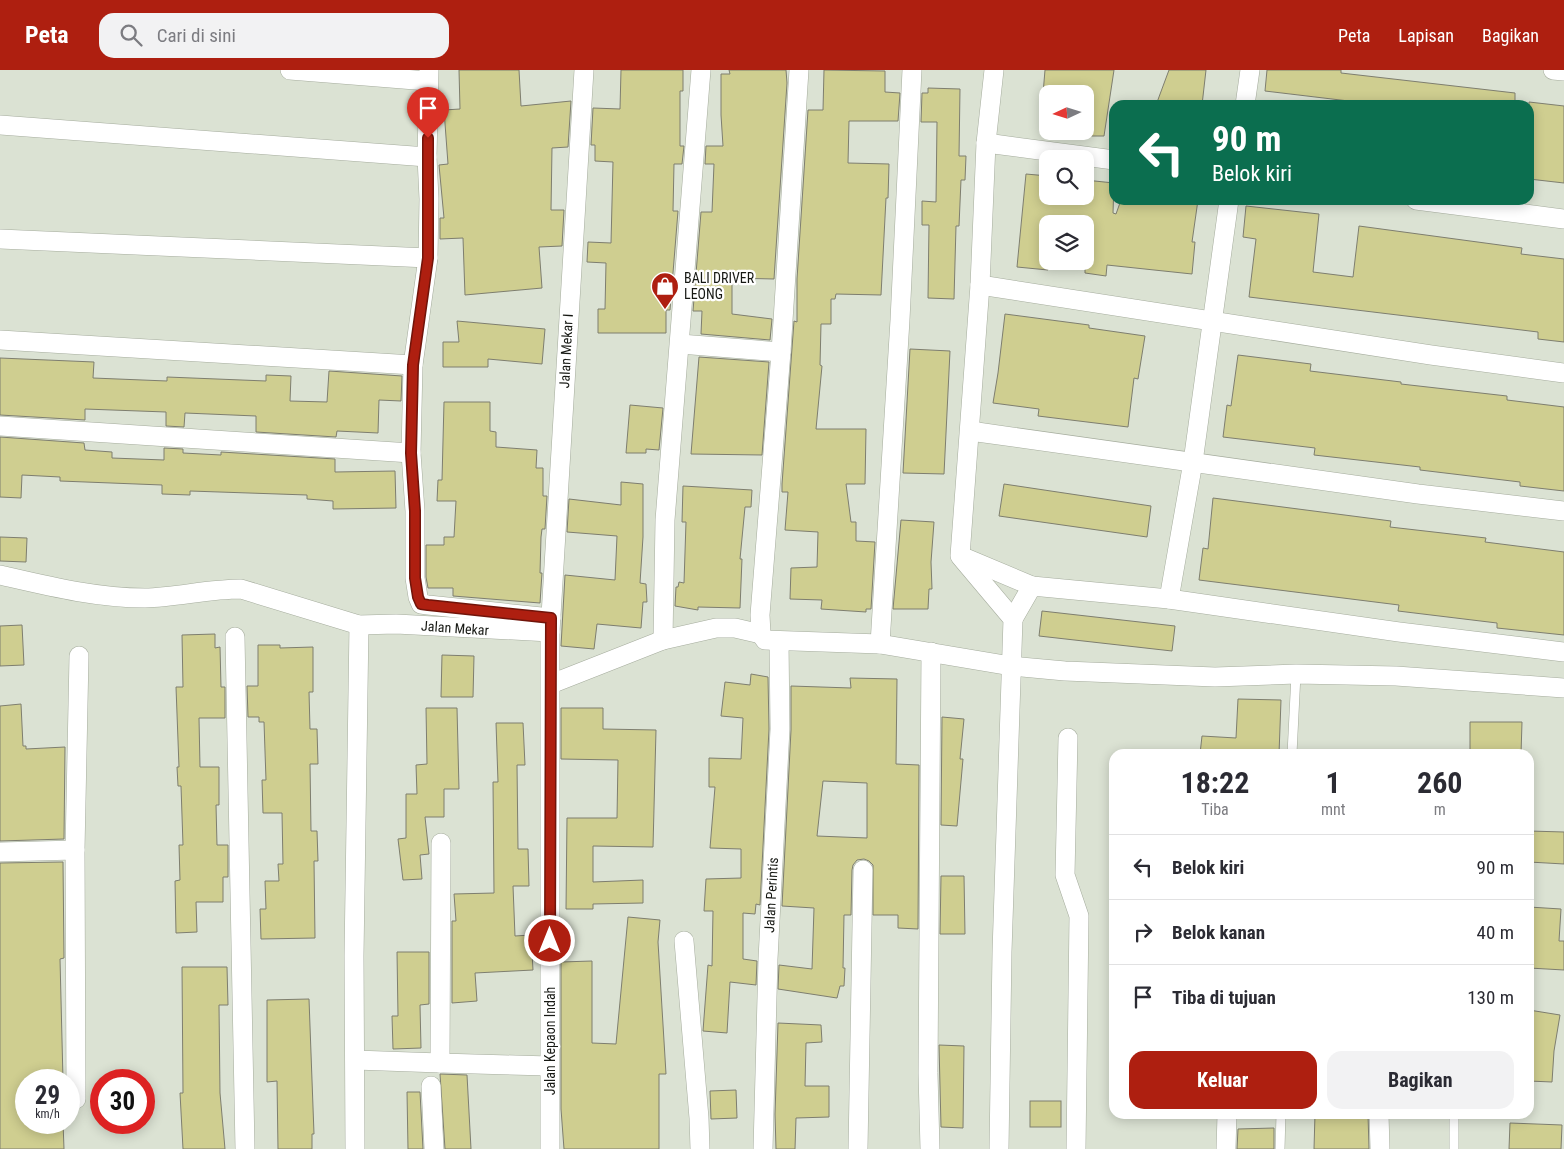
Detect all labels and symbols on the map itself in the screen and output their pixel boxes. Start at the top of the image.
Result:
north arrow [1039,85,1094,140]
pin [407,87,449,138]
place label: BALI DRIVER LEONG [684,270,755,302]
shop icon: BALI DRIVER LEONG [650,271,680,310]
street label: Jalan Mekar I [556,313,576,389]
street label: Jalan Mekar [421,618,489,638]
street label: Jalan Perintis [761,857,781,933]
position arrow [523,914,575,966]
street label: Jalan Kepaon Indah [542,987,558,1095]
speed limit sign: 30 [90,1069,155,1134]

